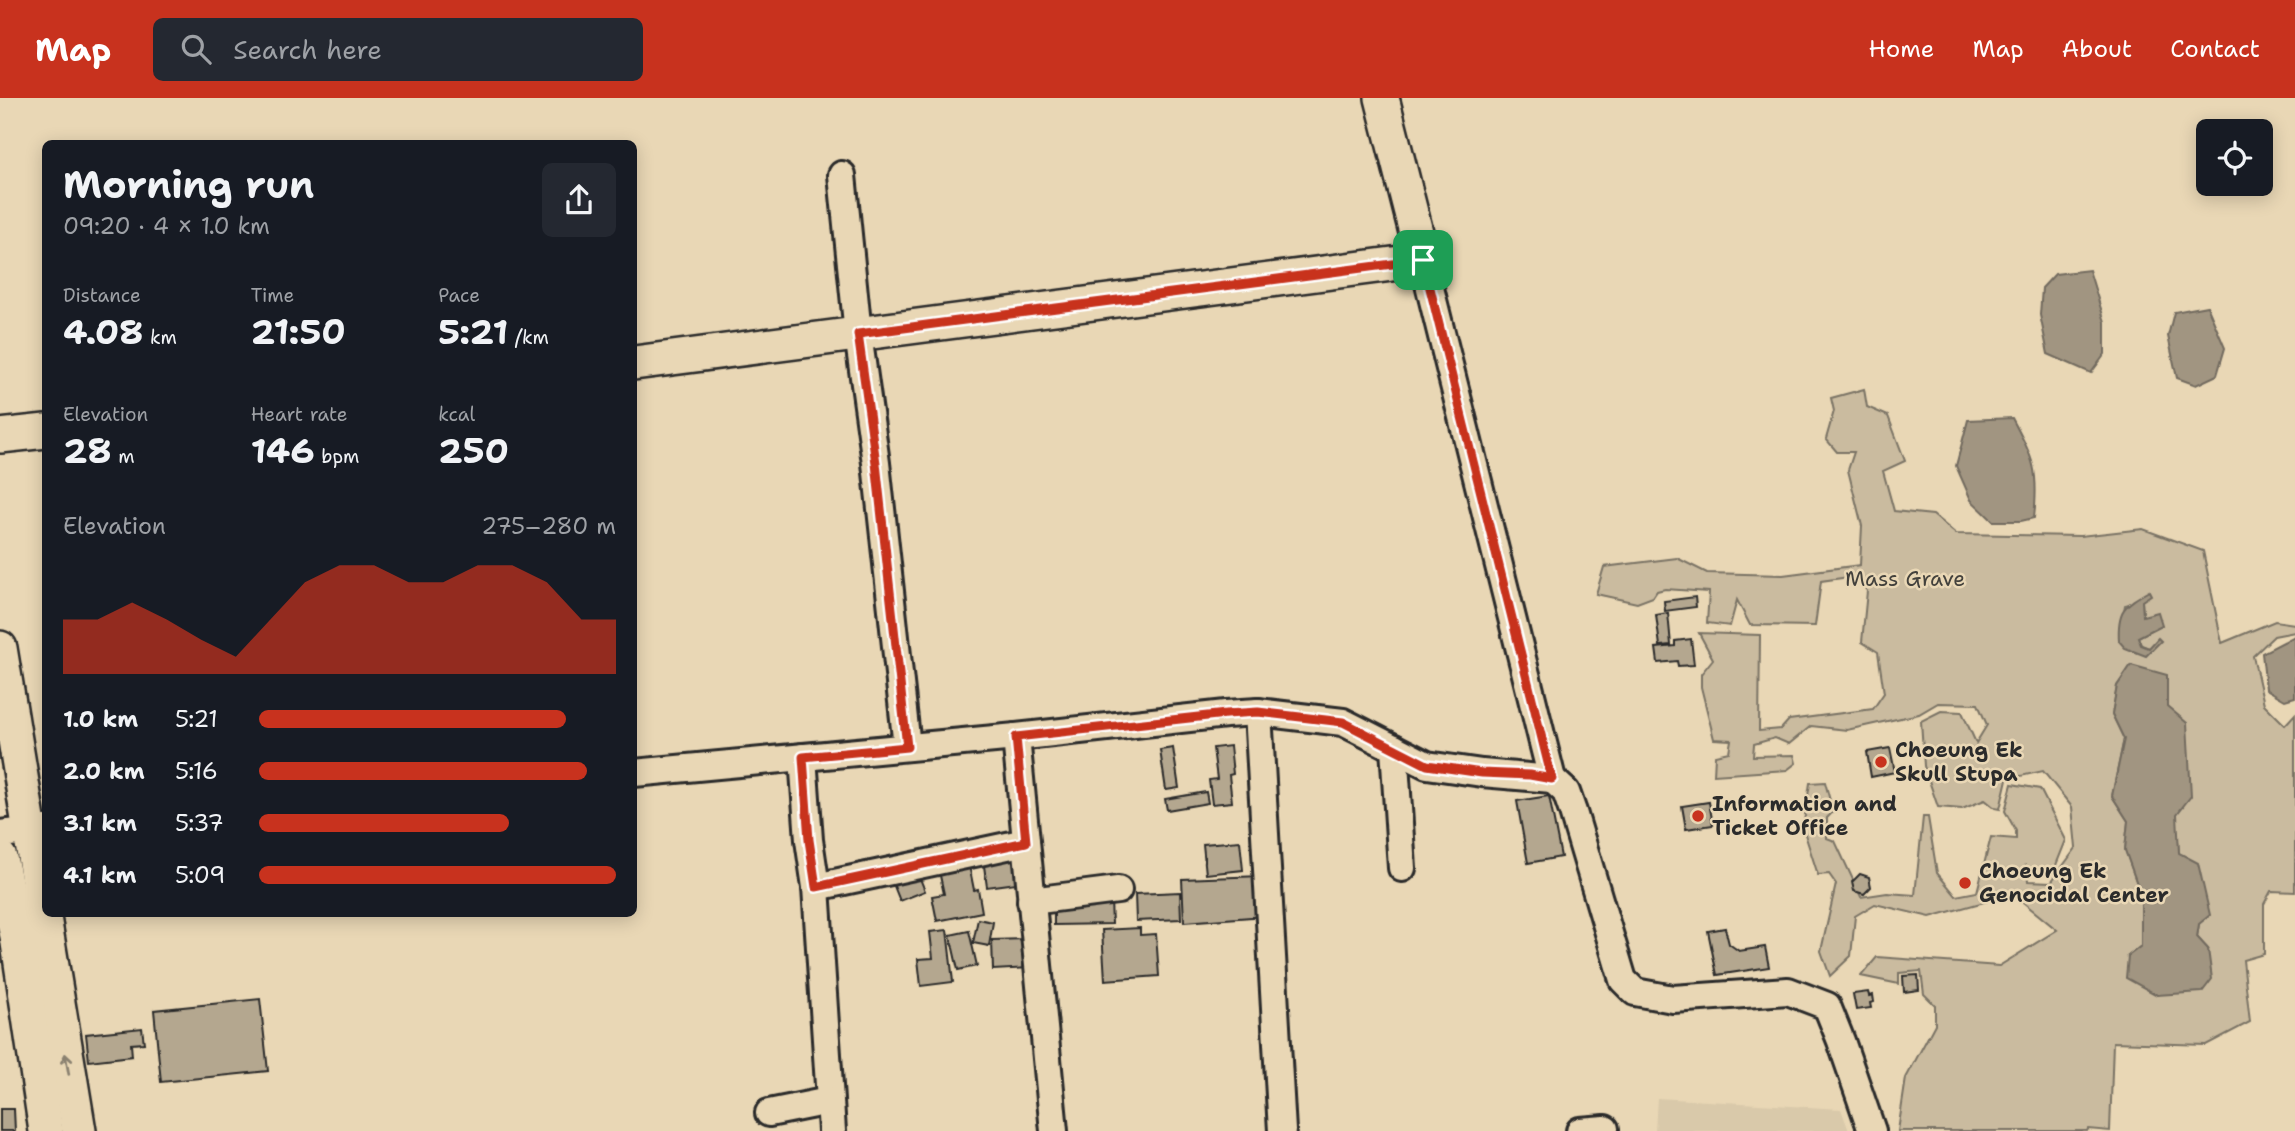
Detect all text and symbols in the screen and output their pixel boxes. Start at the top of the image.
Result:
search box [153,18,643,81]
text: Map [35,27,111,72]
icon: search [177,30,215,68]
text: Search here [233,32,382,67]
text: Home [1868,33,1934,65]
text: Map [1972,33,2024,65]
text: About [2062,33,2132,65]
text: Contact [2170,33,2260,65]
map controls [2196,119,2273,196]
button: locate [2196,119,2273,196]
text: Morning run [63,159,314,210]
button: share [542,163,616,237]
text: 09:20 · 4 × 1.0 km [63,211,270,241]
pin [1393,230,1453,290]
icon: arrive [1404,241,1442,279]
text: Distance [63,283,141,308]
text: Time [251,283,294,308]
text: Pace [438,283,480,308]
text: 4.08 [63,308,144,355]
text: 21:50 [251,308,346,355]
text: 5:21 [438,308,508,355]
text: km [144,325,177,350]
text: /km [508,325,549,350]
text: Elevation [63,402,148,427]
text: Heart rate [251,402,347,427]
text: kcal [438,402,475,427]
text: 28 [63,427,112,474]
text: 146 [251,427,315,474]
text: 250 [438,427,509,474]
text: m [112,444,135,469]
text: bpm [315,444,359,469]
text: Elevation [63,511,166,541]
text: 275–280 m [481,511,616,541]
park label: Mass Grave [1845,565,1965,593]
text: 1.0 km [63,704,138,734]
text: 5:21 [175,704,218,734]
place label: Choeung Ek Skull Stupa [1895,736,2023,788]
marker: Choeung Ek Skull Stupa [1873,754,1889,770]
text: 2.0 km [63,756,145,786]
text: 5:16 [175,756,218,786]
place label: Information and Ticket Office [1712,790,1897,842]
text: 3.1 km [63,808,137,838]
text: 5:37 [175,808,224,838]
marker: Information and Ticket Office [1690,808,1706,824]
place label: Choeung Ek Genocidal Center [1979,857,2169,909]
text: 4.1 km [63,860,136,890]
text: 5:09 [175,860,225,890]
marker: Choeung Ek Genocidal Center [1957,875,1973,891]
one-way arrow [60,1053,73,1076]

